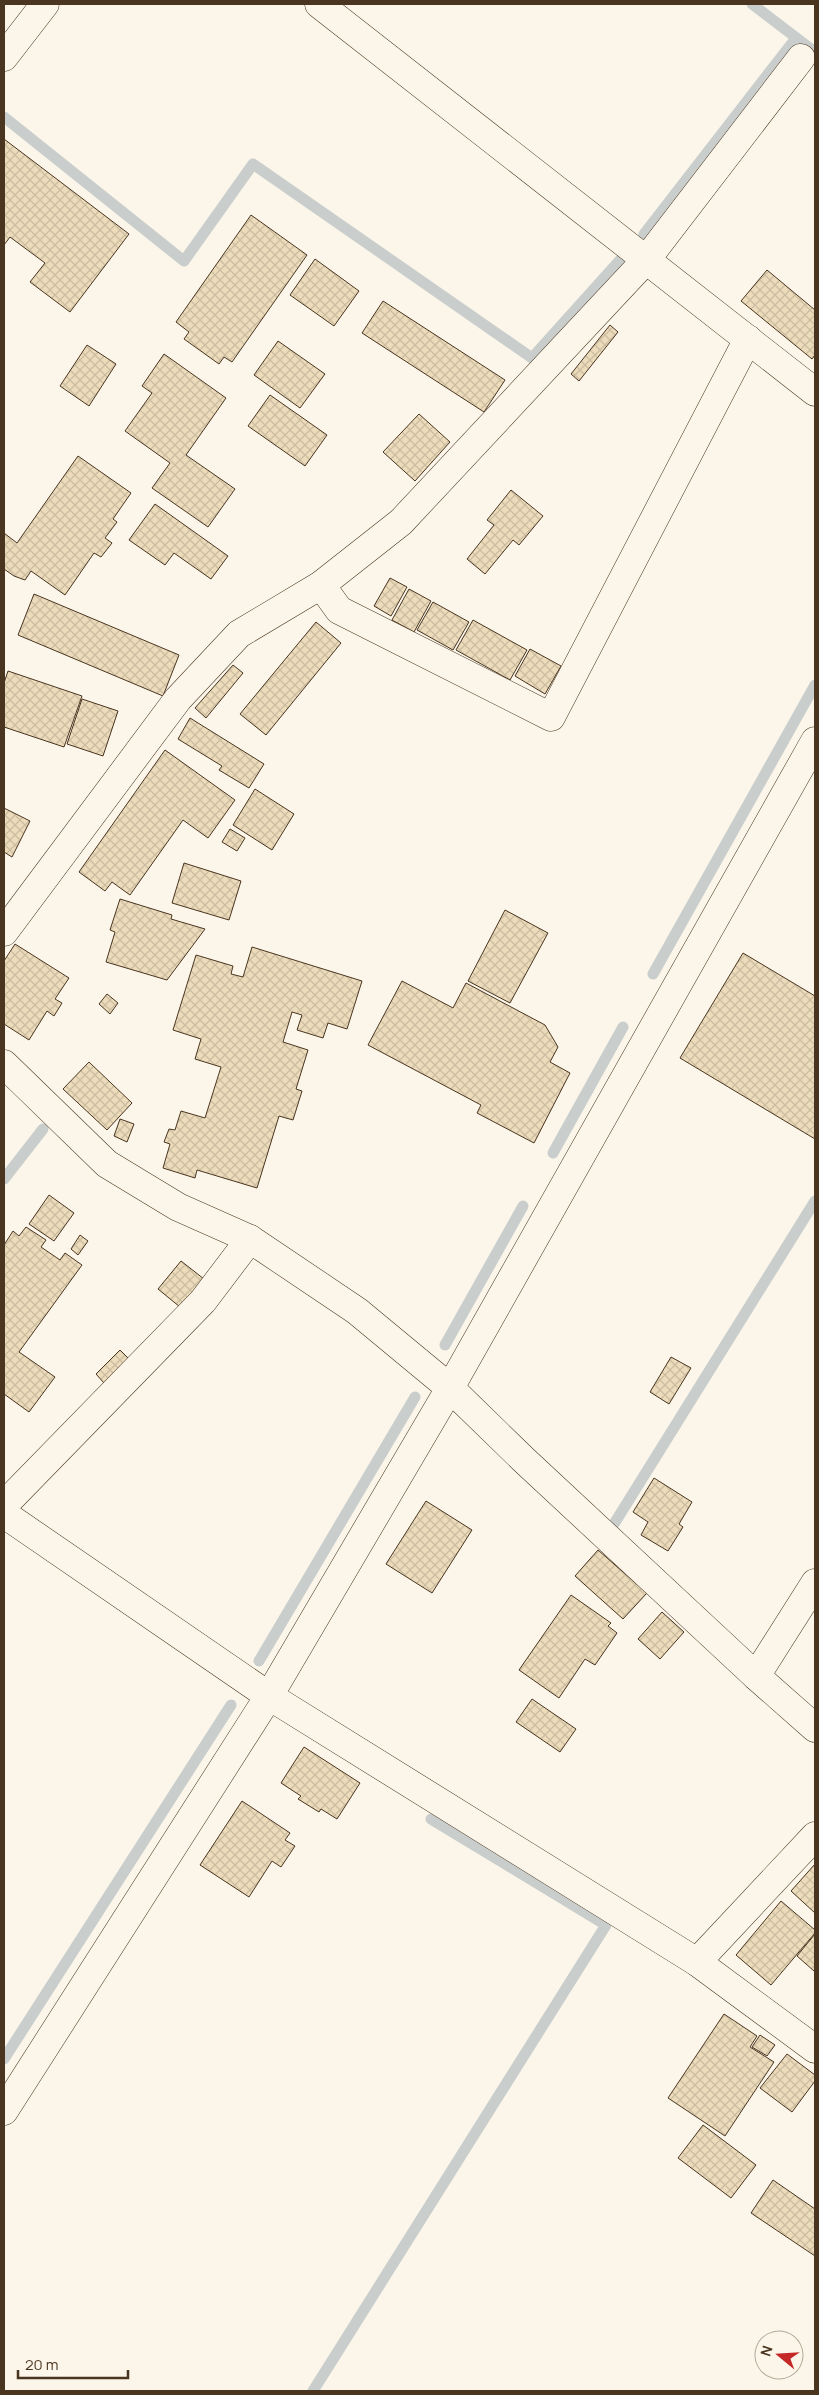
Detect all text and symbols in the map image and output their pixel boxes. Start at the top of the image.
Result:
north arrow [754,2330,804,2380]
text: N [756,2343,777,2359]
scale bar [18,2348,128,2380]
text: 20 m [25,2354,58,2375]

